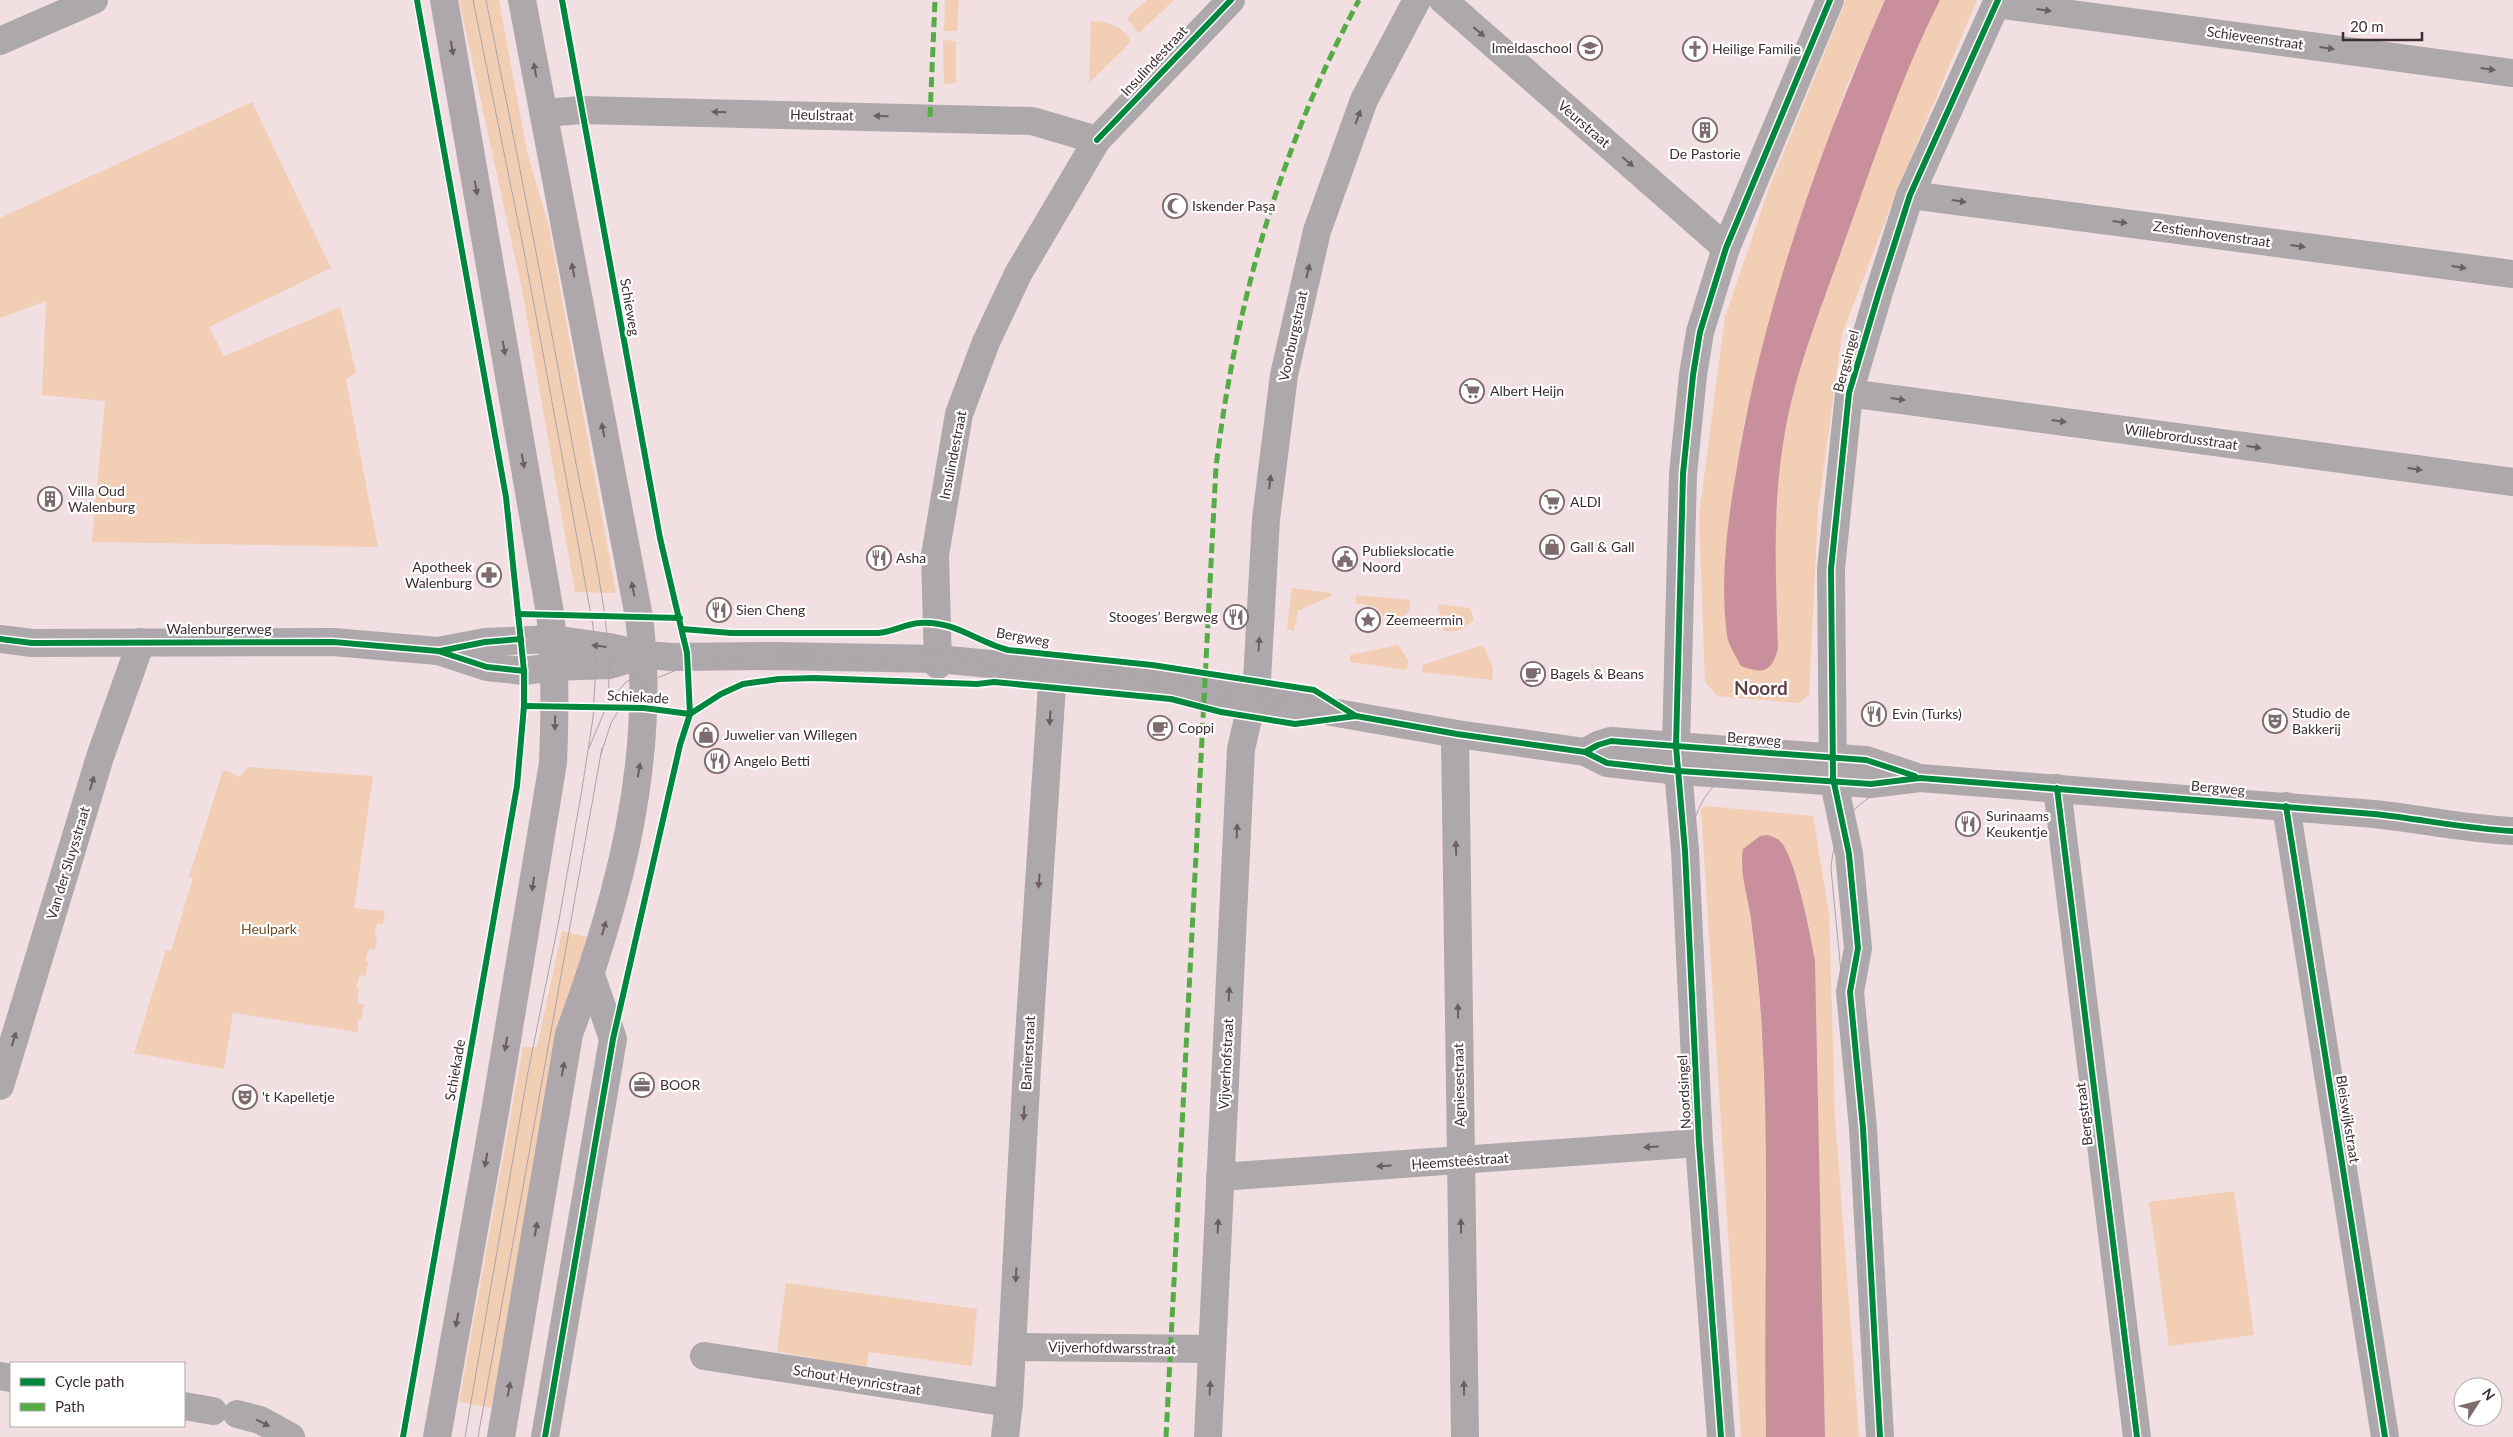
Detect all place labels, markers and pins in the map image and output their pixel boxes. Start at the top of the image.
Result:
school or university icon: Imeldaschool [1577,35,1603,61]
church icon: Heilige Familie [1682,36,1708,62]
place label: Imeldaschool [1491,39,1572,56]
place label: Heilige Familie [1712,40,1801,57]
building icon: De Pastorie [1692,117,1718,143]
place label: De Pastorie [1669,145,1741,162]
mosque icon: Iskender Paşa [1162,193,1188,219]
place label: Iskender Paşa [1192,197,1276,214]
supermarket icon: Albert Heijn [1459,378,1485,404]
place label: Albert Heijn [1490,382,1564,399]
place label: Villa Oud Walenburg [68,482,135,515]
building icon: Villa Oud Walenburg [37,486,63,512]
supermarket icon: ALDI [1539,489,1565,515]
place label: ALDI [1570,493,1601,510]
shop icon: Gall & Gall [1539,534,1565,560]
place label: Gall & Gall [1570,538,1635,555]
place label: Publiekslocatie Noord [1362,542,1454,575]
restaurant icon: Asha [866,545,892,571]
public building icon: Publiekslocatie Noord [1332,546,1358,572]
place label: Asha [896,549,926,566]
place label: Apotheek Walenburg [405,558,473,591]
pharmacy icon: Apotheek Walenburg [476,562,502,588]
restaurant icon: Sien Cheng [706,597,732,623]
place label: Sien Cheng [736,601,805,618]
restaurant icon: Stooges’ Bergweg [1223,604,1249,630]
place icon: Zeemeermin [1355,607,1381,633]
place label: Stooges’ Bergweg [1109,608,1218,625]
place label: Zeemeermin [1386,611,1463,628]
cafe icon: Bagels & Beans [1520,661,1546,687]
place label: Bagels & Beans [1550,665,1644,682]
restaurant icon: Evin (Turks) [1861,701,1887,727]
place label: Studio de Bakkerij [2292,704,2350,737]
place label: Evin (Turks) [1892,705,1962,722]
theatre icon: Studio de Bakkerij [2262,708,2288,734]
cafe icon: Coppi [1147,715,1173,741]
place label: Coppi [1178,719,1214,736]
shop icon: Juwelier van Willegen [693,722,719,748]
place label: Juwelier van Willegen [724,726,857,743]
restaurant icon: Angelo Betti [704,748,730,774]
place label: Angelo Betti [734,752,810,769]
place label: Surinaams Keukentje [1986,807,2049,840]
restaurant icon: Surinaams Keukentje [1955,811,1981,837]
office icon: BOOR [629,1072,655,1098]
place label: BOOR [660,1076,700,1093]
theatre icon: 't Kapelletje [232,1084,258,1110]
place label: 't Kapelletje [262,1088,335,1105]

